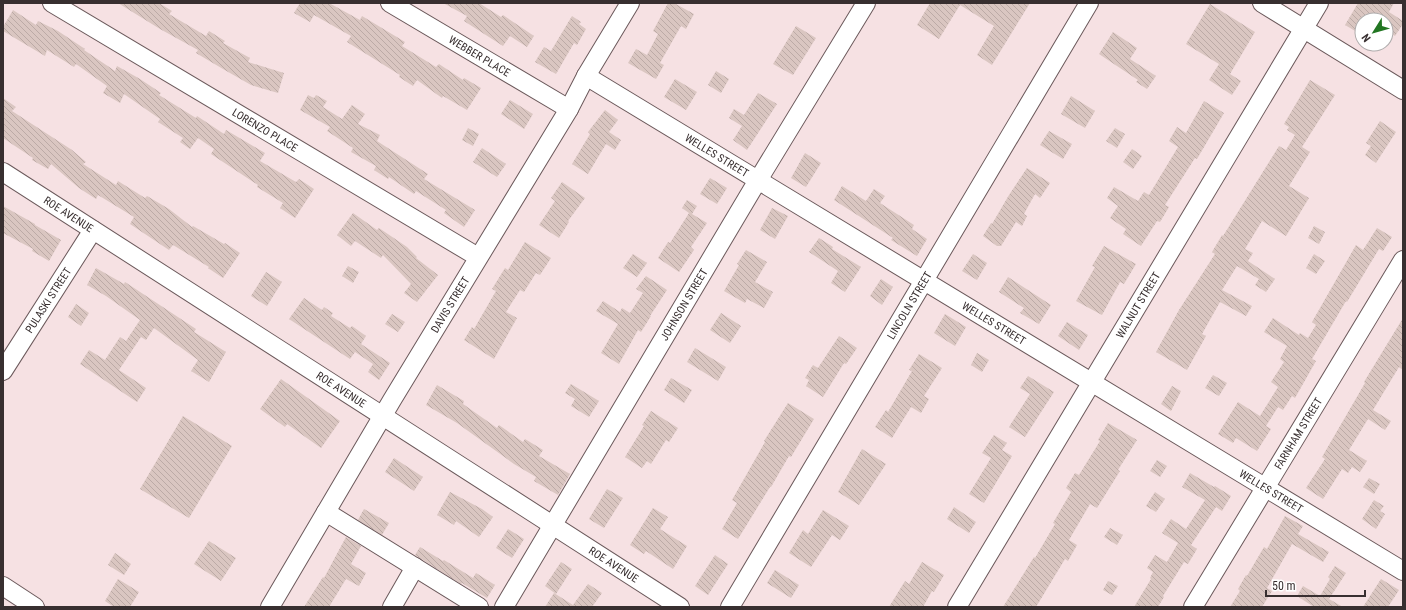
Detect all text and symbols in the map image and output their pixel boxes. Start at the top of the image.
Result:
north arrow [1354,12,1394,52]
text: N [1359,31,1374,44]
street label: WEBBER PLACE [446,33,513,80]
street label: LORENZO PLACE [230,106,300,155]
street label: WELLES STREET [682,131,751,180]
street label: ROE AVENUE [41,194,96,236]
street label: PULASKI STREET [23,265,74,336]
street label: JOHNSON STREET [658,266,711,343]
street label: LINCOLN STREET [885,269,935,342]
street label: WALNUT STREET [1114,270,1163,341]
street label: DAVIS STREET [428,274,473,335]
street label: WELLES STREET [959,299,1028,348]
street label: ROE AVENUE [314,369,369,411]
street label: FARNHAM STREET [1272,395,1325,472]
street label: WELLES STREET [1237,467,1305,516]
street label: ROE AVENUE [586,544,641,586]
scale bar [1266,572,1365,598]
text: 50 m [1272,579,1296,593]

